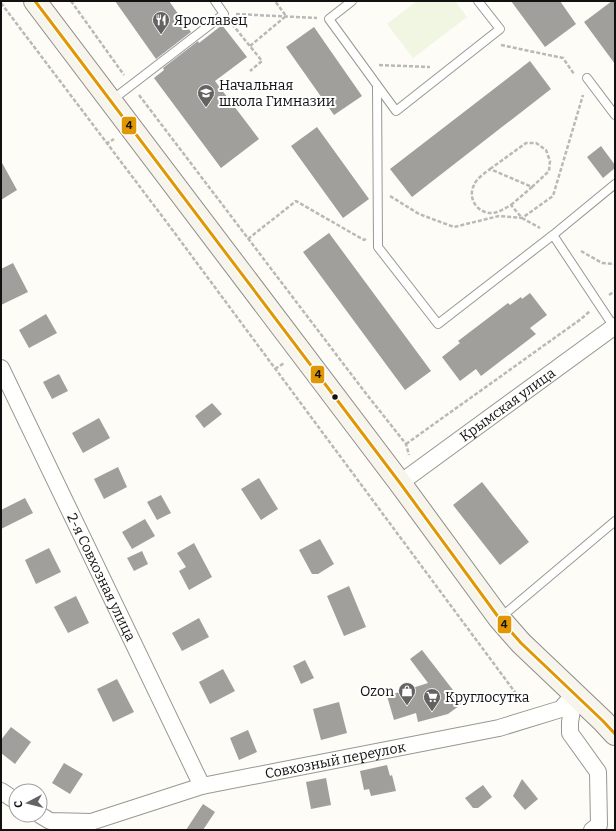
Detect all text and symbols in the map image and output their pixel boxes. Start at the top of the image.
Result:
restaurant icon: Ярославец [151,10,171,35]
place label: Ярославец [174,12,248,29]
place label: Начальная школа Гимназии [219,77,335,110]
school or university icon: Начальная школа Гимназии [196,83,216,108]
line badge: 4 [121,116,137,135]
text: 4 [126,119,133,132]
street label: Крымская улица [457,364,559,445]
line badge: 4 [310,365,325,384]
text: 4 [315,368,322,381]
unlabelled marker [330,392,340,402]
street label: 2-я Совхозная улица [63,511,139,644]
line badge: 4 [497,615,512,634]
text: 4 [501,618,508,631]
shop icon: Ozon [397,681,417,706]
place label: Ozon [360,683,394,700]
supermarket icon: Круглосутка [422,687,442,712]
place label: Круглосутка [445,689,530,706]
street label: Совхозный переулок [263,738,408,783]
north arrow [8,783,48,823]
text: С [12,800,25,808]

